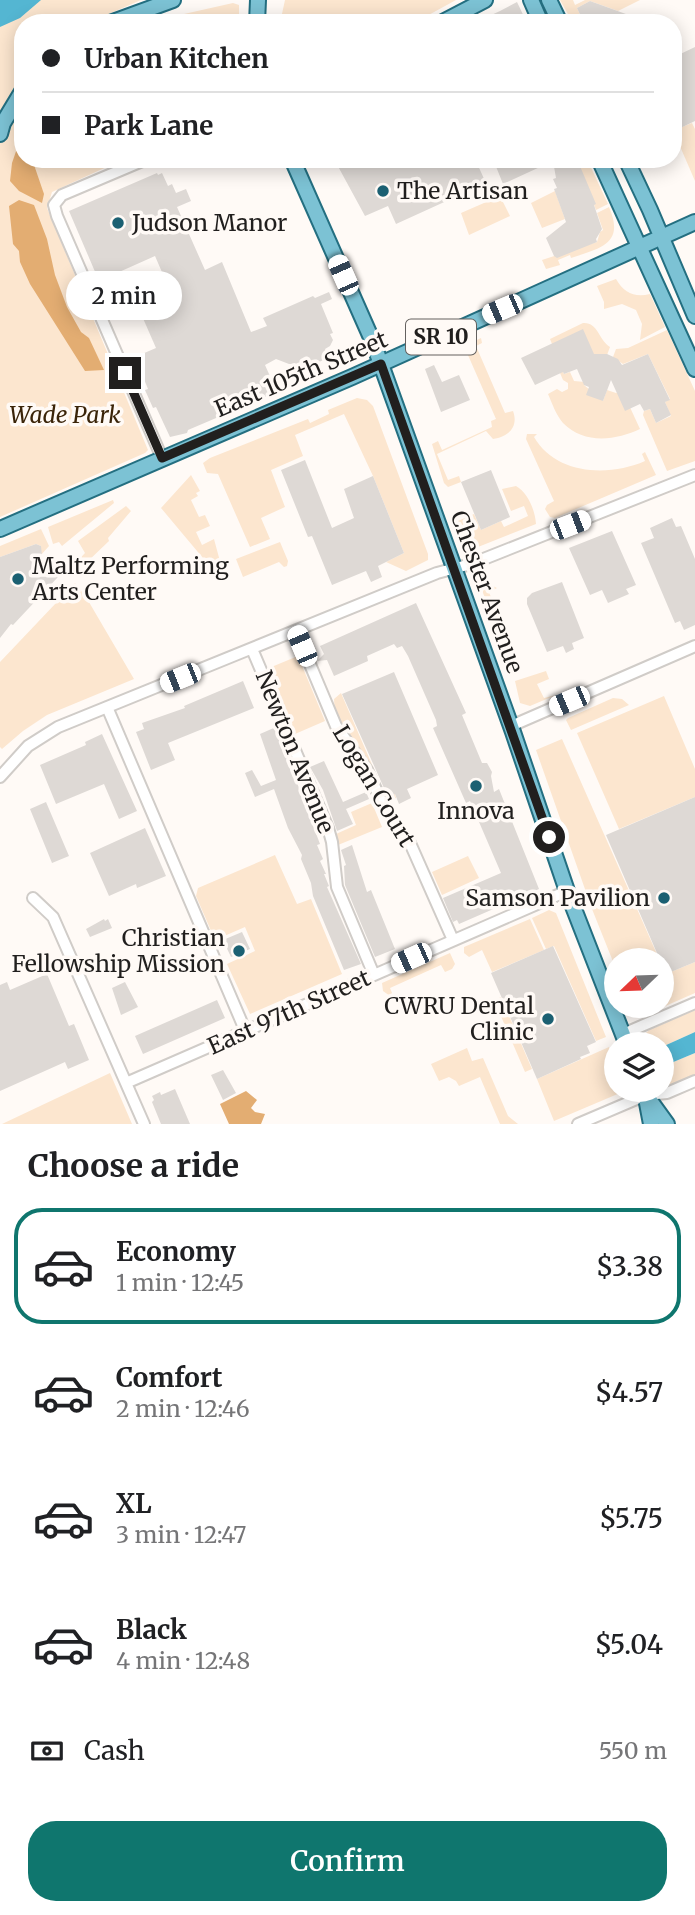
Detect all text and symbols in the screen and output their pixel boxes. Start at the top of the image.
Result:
text: Urban Kitchen [84,42,269,75]
text: Park Lane [84,109,213,142]
place label: The Artisan [397,176,528,205]
marker: The Artisan [375,183,391,199]
place label: Judson Manor [131,208,287,237]
marker: Judson Manor [110,215,126,231]
car [325,252,362,298]
callout: 2 min [67,272,183,320]
text: 2 min [92,281,156,310]
car [479,291,526,327]
road number: SR 10 [406,320,476,354]
street label: East 105th Street [210,324,392,423]
route end [109,357,141,389]
park label: Wade Park [9,400,121,429]
street label: Chester Avenue [445,507,530,677]
car [547,508,594,542]
place label: Maltz Performing Arts Center [31,551,229,606]
marker: Maltz Performing Arts Center [10,571,26,587]
car [285,623,320,669]
car [157,660,204,696]
street label: Newton Avenue [250,666,341,837]
car [546,683,593,719]
street label: Logan Court [327,720,422,852]
marker: Innova [468,778,484,794]
place label: Innova [437,796,515,825]
route start [533,821,565,853]
place label: Samson Pavilion [465,883,650,912]
marker: Samson Pavilion [656,890,672,906]
place label: Christian Fellowship Mission [12,923,225,978]
car [388,940,435,976]
marker: Christian Fellowship Mission [231,943,247,959]
north arrow [604,948,674,1018]
map controls [604,948,674,1102]
street label: East 97th Street [203,963,375,1060]
place label: CWRU Dental Clinic [384,991,534,1046]
marker: CWRU Dental Clinic [540,1011,556,1027]
button: layers [604,1032,674,1102]
text: Choose a ride [28,1146,239,1186]
icon: car [32,1235,95,1298]
text: Economy [116,1235,236,1268]
text: $3.38 [596,1250,663,1283]
text: 1 min · 12:45 [116,1268,244,1297]
icon: car [32,1361,95,1424]
text: Comfort [116,1361,222,1394]
text: $4.57 [595,1376,663,1409]
text: 2 min · 12:46 [116,1394,250,1423]
icon: car [32,1487,95,1550]
text: XL [116,1487,152,1520]
text: $5.75 [599,1502,663,1535]
text: 3 min · 12:47 [116,1520,246,1549]
icon: car [32,1613,95,1676]
text: Black [116,1613,187,1646]
text: $5.04 [595,1628,663,1661]
text: 4 min · 12:48 [116,1646,250,1675]
icon: cash [28,1732,66,1770]
text: Cash [84,1734,145,1767]
text: 550 m [599,1736,667,1765]
button: Confirm [28,1821,667,1901]

